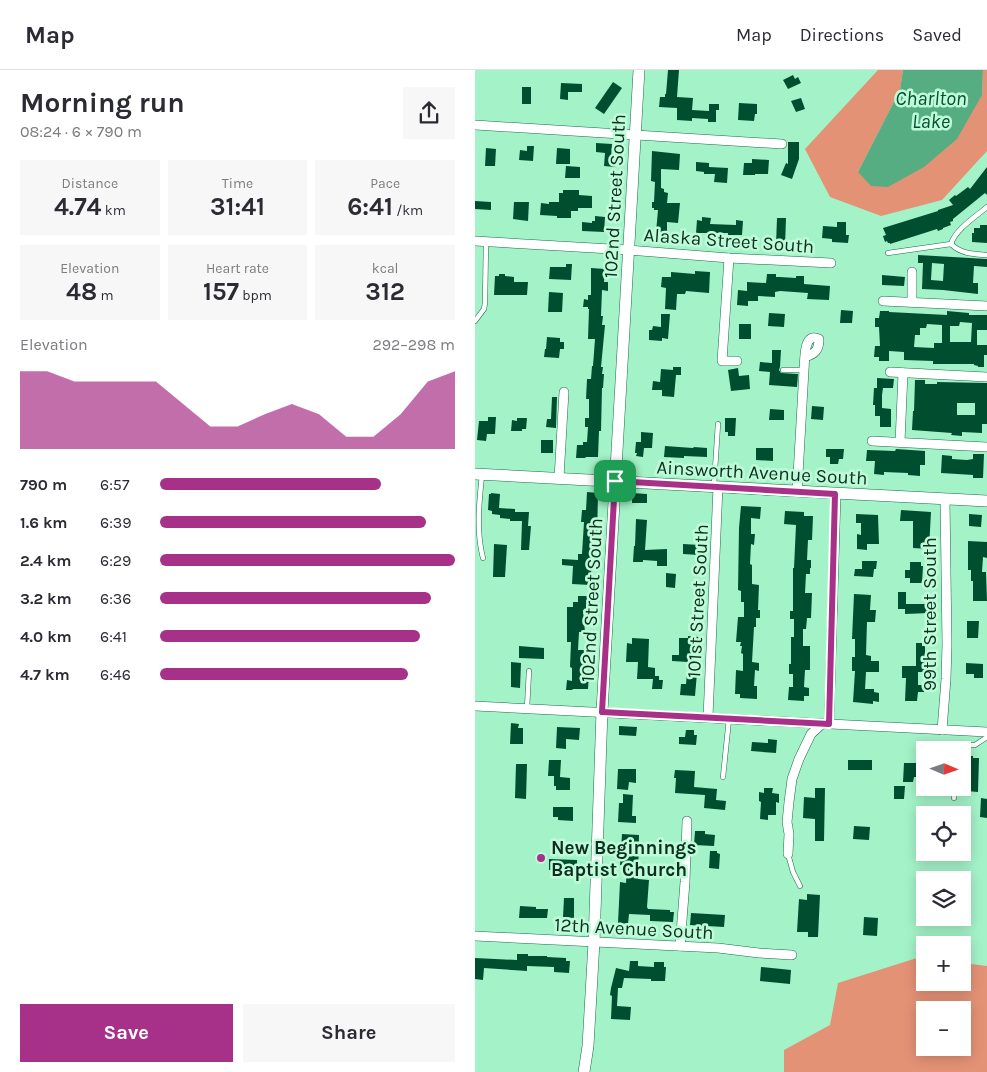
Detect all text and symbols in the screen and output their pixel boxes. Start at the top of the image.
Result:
text: Map [25,21,75,49]
text: Map [736,24,772,46]
text: Directions [800,24,884,46]
text: Saved [912,24,962,46]
text: Morning run [20,86,185,119]
button: share [403,87,455,139]
water label: Charlton Lake [895,87,967,133]
street label: 102nd Street South [600,113,630,279]
text: 08:24 · 6 × 790 m [20,122,142,141]
text: Distance [62,175,118,192]
text: Time [222,175,253,192]
text: Pace [370,175,400,192]
text: 4.74 [54,192,101,221]
text: 31:41 [210,192,265,221]
text: 6:41 [347,192,393,221]
text: km [101,202,126,219]
text: /km [393,202,423,219]
street label: Alaska Street South [643,224,815,258]
text: Elevation [60,260,119,277]
text: Heart rate [206,260,269,277]
text: kcal [372,260,399,277]
text: 48 [66,277,97,306]
text: 157 [203,277,239,306]
text: 312 [365,277,405,306]
text: m [97,287,114,304]
text: bpm [239,287,272,304]
text: Elevation [20,335,88,354]
text: 292–298 m [372,335,455,354]
street label: Ainsworth Avenue South [656,456,868,490]
pin [594,460,636,502]
icon: arrive [601,467,629,495]
text: 790 m [20,475,67,494]
text: 6:57 [100,475,129,494]
text: 1.6 km [20,513,68,532]
text: 6:39 [100,513,132,532]
street label: 102nd Street South [577,517,607,683]
street label: 101st Street South [683,524,713,679]
street label: 99th Street South [919,537,941,691]
text: 2.4 km [20,551,71,570]
text: 6:29 [100,551,131,570]
text: 3.2 km [20,589,72,608]
text: 6:36 [100,589,131,608]
text: 4.0 km [20,627,72,646]
text: 6:41 [100,627,127,646]
text: 4.7 km [20,665,70,684]
text: 6:46 [100,665,131,684]
north arrow [916,741,971,796]
map controls [916,741,971,1056]
button: locate [916,806,971,861]
place label: New Beginnings Baptist Church [551,837,696,881]
marker: New Beginnings Baptist Church [535,852,547,864]
button: layers [916,871,971,926]
street label: 12th Avenue South [554,914,714,944]
button: + [916,936,971,991]
button: − [916,1001,971,1056]
button: Save [20,1004,233,1062]
button: Share [243,1004,455,1062]

